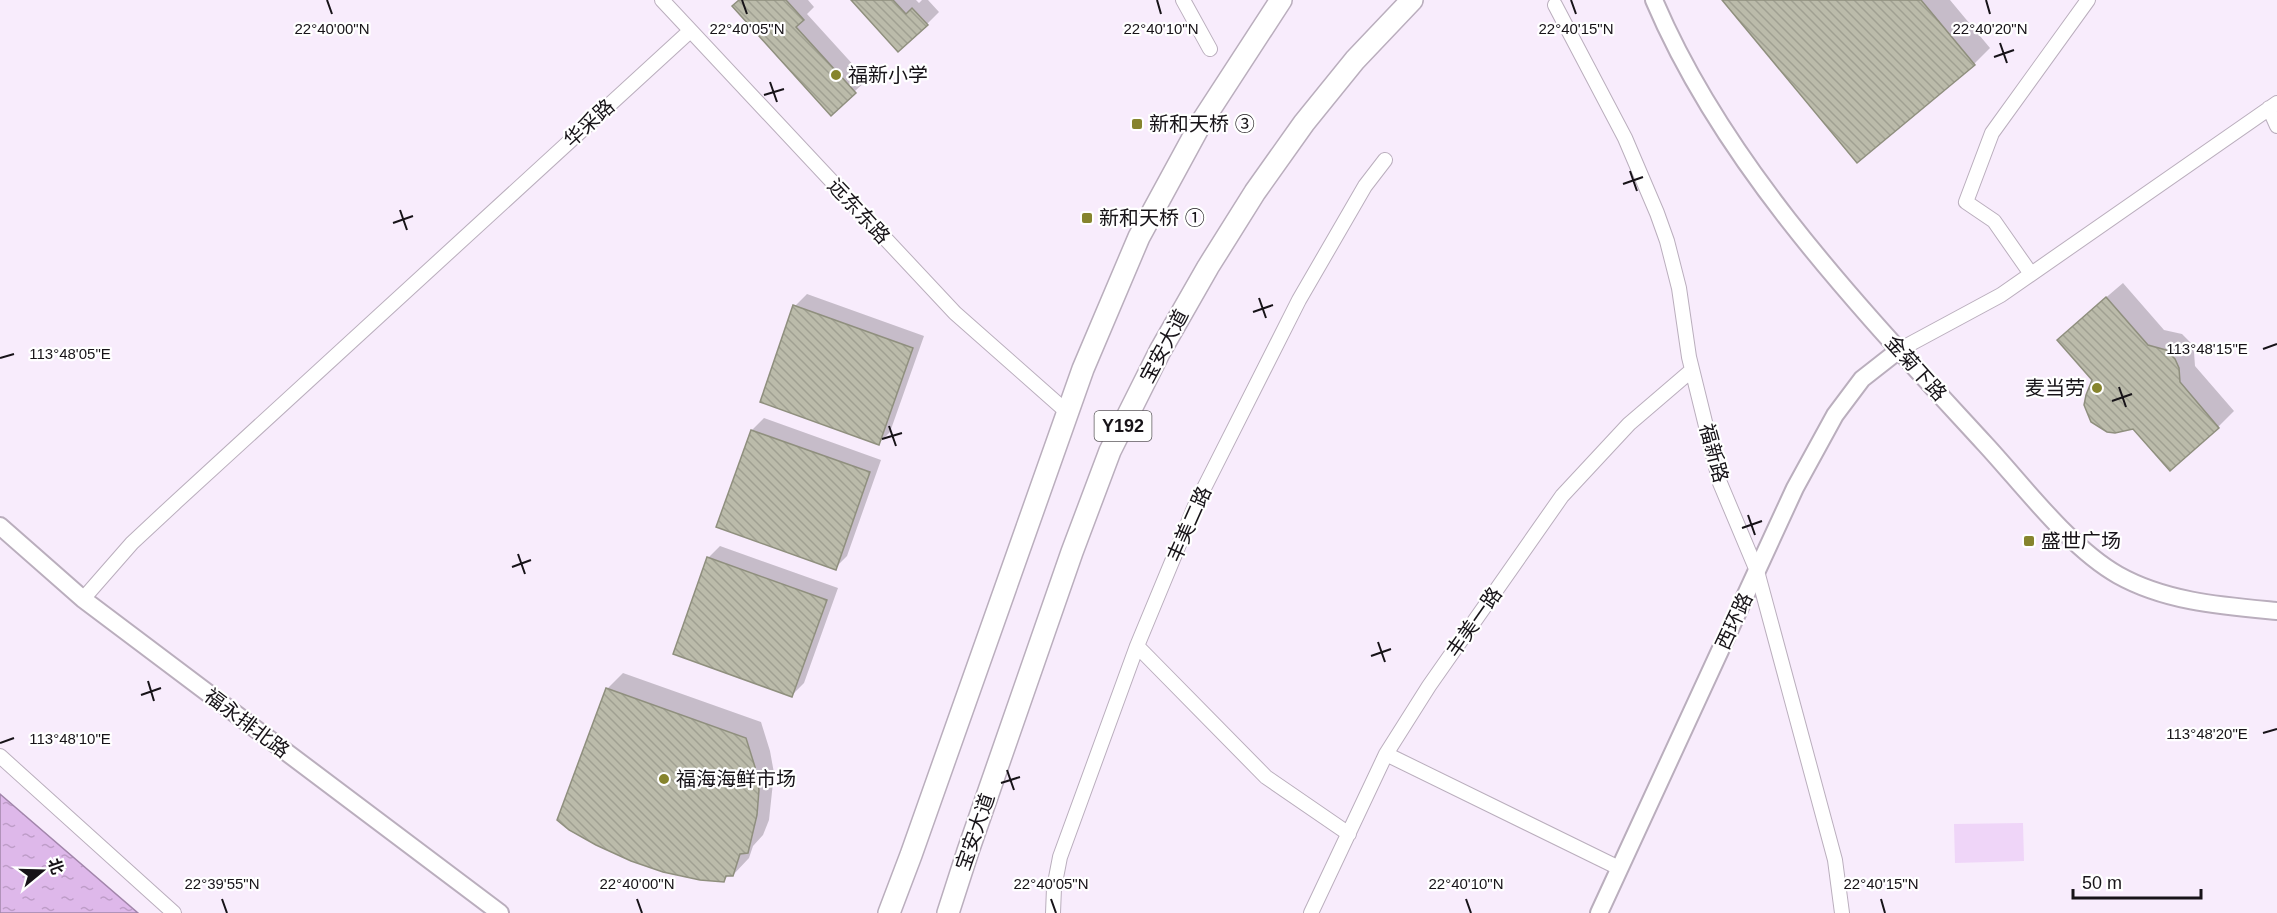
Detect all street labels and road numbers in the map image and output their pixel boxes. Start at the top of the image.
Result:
street label: 华采路 [559,95,619,151]
street label: 远东东路 [824,174,894,248]
street label: 宝安大道 [1136,306,1192,386]
street label: 金菊下路 [1881,331,1951,405]
road number: Y192 [1094,411,1152,441]
street label: 福新路 [1696,421,1732,485]
street label: 丰美二路 [1163,483,1215,565]
street label: 丰美一路 [1442,583,1506,661]
street label: 西环路 [1711,589,1757,653]
street label: 福永排北路 [200,684,294,762]
street label: 宝安大道 [952,791,998,873]

